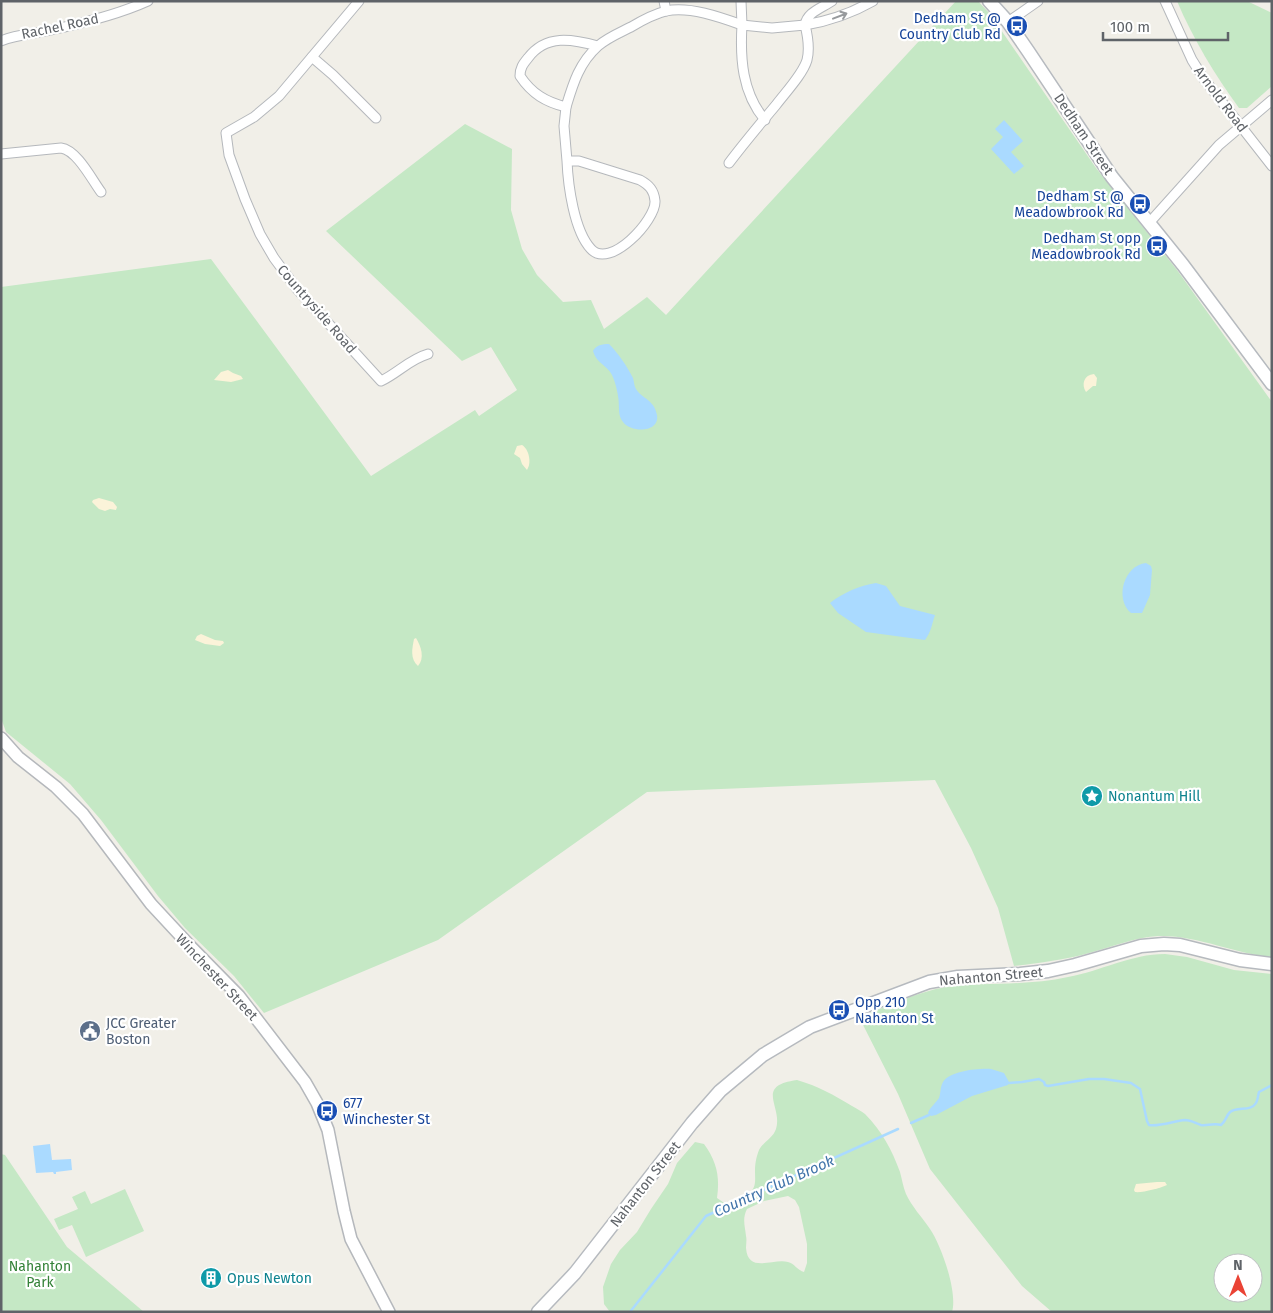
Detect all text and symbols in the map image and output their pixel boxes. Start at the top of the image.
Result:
street label: Rachel Road [20,10,100,43]
place label: Dedham St @ Country Club Rd [899,10,1001,43]
scale bar [1103,10,1228,42]
one-way arrow [832,11,847,20]
bus stop icon: Dedham St @ Country Club Rd [1005,14,1029,38]
text: 100 m [1110,18,1150,36]
street label: Arnold Road [1190,63,1251,136]
street label: Dedham Street [1050,90,1118,179]
place label: Dedham St @ Meadowbrook Rd [1014,188,1124,221]
bus stop icon: Dedham St @ Meadowbrook Rd [1128,192,1152,216]
place label: Dedham St opp Meadowbrook Rd [1031,230,1141,263]
bus stop icon: Dedham St opp Meadowbrook Rd [1145,234,1169,258]
street label: Countryside Road [274,262,360,357]
place icon: Nonantum Hill [1080,784,1104,808]
place label: Nonantum Hill [1108,788,1200,805]
street label: Winchester Street [172,930,262,1025]
street label: Nahanton Street [938,963,1045,990]
place label: Opp 210 Nahanton St [855,994,935,1027]
bus stop icon: Opp 210 Nahanton St [827,998,851,1022]
place label: JCC Greater Boston [106,1015,177,1048]
public building icon: JCC Greater Boston [78,1019,102,1043]
place label: 677 Winchester St [343,1095,431,1128]
bus stop icon: 677 Winchester St [315,1099,339,1123]
street label: Nahanton Street [607,1137,685,1231]
water label: Country Club Brook [711,1151,837,1221]
north arrow [1213,1253,1263,1303]
text: N [1233,1257,1243,1274]
park label: Nahanton Park [9,1258,71,1291]
building icon: Opus Newton [199,1266,223,1290]
place label: Opus Newton [227,1270,312,1287]

